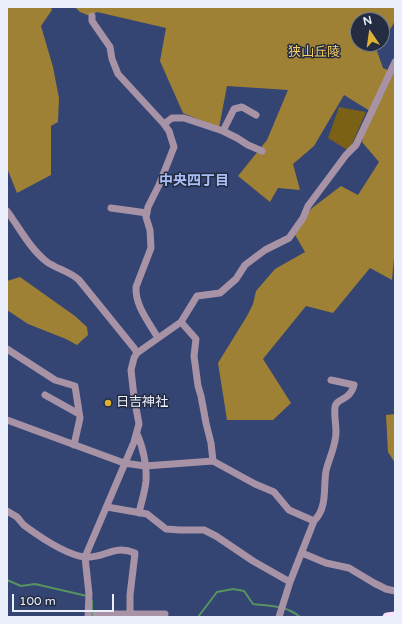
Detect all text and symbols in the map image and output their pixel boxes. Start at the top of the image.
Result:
north arrow [350,12,390,52]
text: N [362,13,373,28]
park label: 狭山丘陵 [288,45,340,61]
district label: 中央四丁目 [159,173,229,189]
place label: 日吉神社 [116,395,168,411]
marker: 日吉神社 [103,398,113,408]
scale bar [14,586,116,612]
text: 100 m [19,594,56,608]

